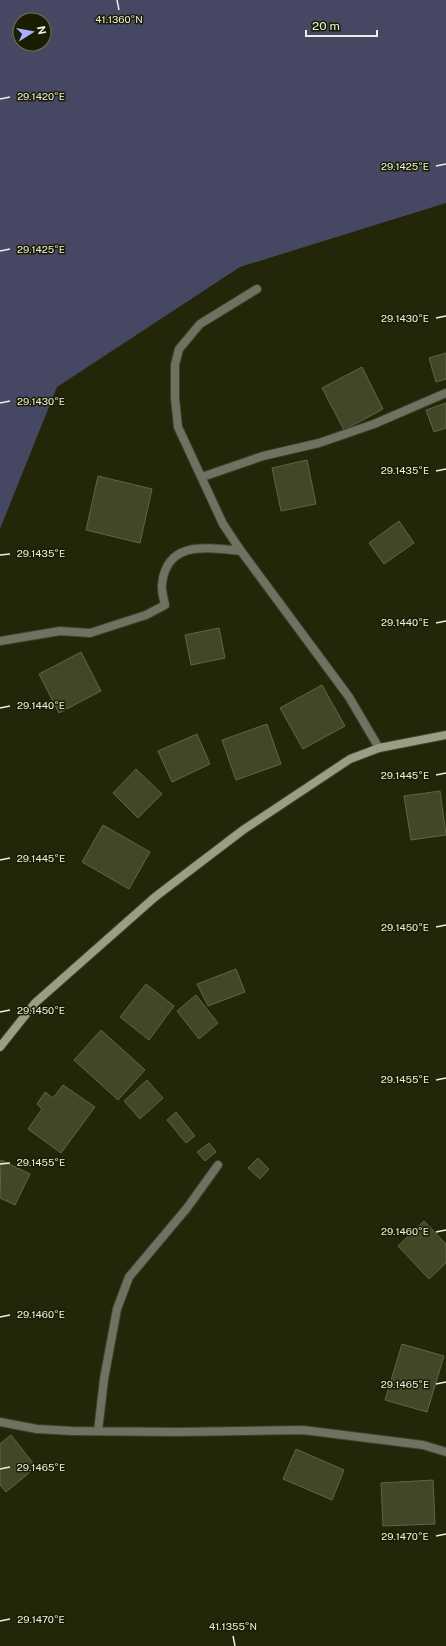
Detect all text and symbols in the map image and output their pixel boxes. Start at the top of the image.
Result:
north arrow [12,12,52,52]
scale bar [306,12,377,38]
text: 41.1360°N [95,13,143,25]
text: 20 m [312,19,340,33]
text: N [35,25,49,35]
text: 29.1420°E [17,90,65,102]
text: 29.1425°E [381,160,429,172]
text: 29.1425°E [17,243,65,255]
text: 29.1430°E [381,312,429,324]
text: 29.1430°E [17,395,65,407]
text: 29.1435°E [381,464,429,476]
text: 29.1435°E [17,547,65,559]
text: 29.1440°E [381,616,429,628]
text: 29.1440°E [17,699,65,711]
text: 29.1445°E [381,769,429,781]
text: 29.1445°E [17,852,65,864]
text: 29.1450°E [381,921,429,933]
text: 29.1450°E [17,1004,65,1016]
text: 29.1455°E [381,1073,429,1085]
text: 29.1455°E [17,1156,65,1168]
text: 29.1460°E [381,1225,429,1237]
text: 29.1460°E [17,1308,65,1320]
text: 29.1465°E [381,1378,429,1390]
text: 29.1465°E [17,1461,65,1473]
text: 29.1470°E [381,1530,429,1542]
text: 29.1470°E [17,1613,65,1625]
text: 41.1355°N [209,1620,257,1632]

